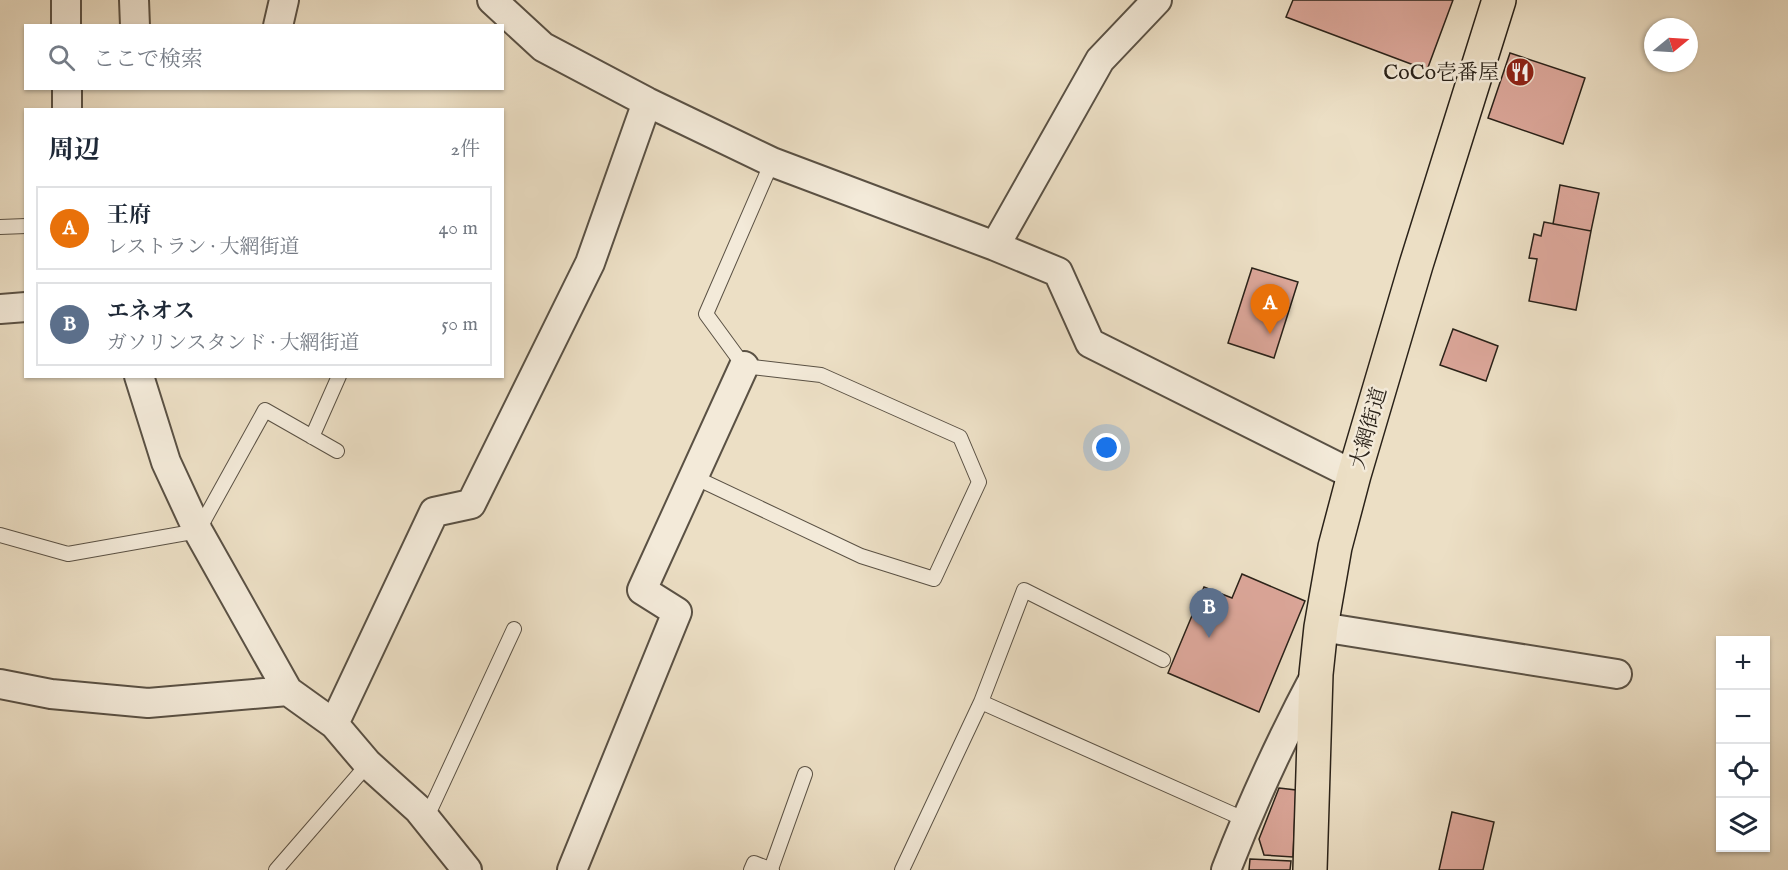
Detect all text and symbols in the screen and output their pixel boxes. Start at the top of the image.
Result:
north arrow [1644,18,1698,72]
search box [24,24,504,90]
icon: search [45,41,78,74]
text: ここで検索 [93,46,203,74]
restaurant icon: CoCo壱番屋 [1504,56,1536,88]
place label: CoCo壱番屋 [1383,60,1499,87]
text: 周辺 [48,134,100,167]
text: 2件 [451,137,480,162]
text: 王府 [107,202,151,230]
text: A [63,216,76,241]
text: 40 m [439,216,478,241]
text: レストラン · 大網街道 [107,235,300,260]
pin: A [1250,284,1290,334]
text: エネオス [107,298,195,326]
text: B [63,312,76,337]
text: 50 m [441,312,478,337]
text: ガソリンスタンド · 大網街道 [107,331,360,356]
street label: 大網街道 [1345,384,1394,473]
your location [1092,433,1121,462]
pin: B [1190,588,1228,638]
map controls [1716,636,1770,852]
button: + [1716,636,1770,690]
button: − [1716,690,1770,744]
button: locate [1716,744,1770,798]
button: layers [1716,798,1770,852]

